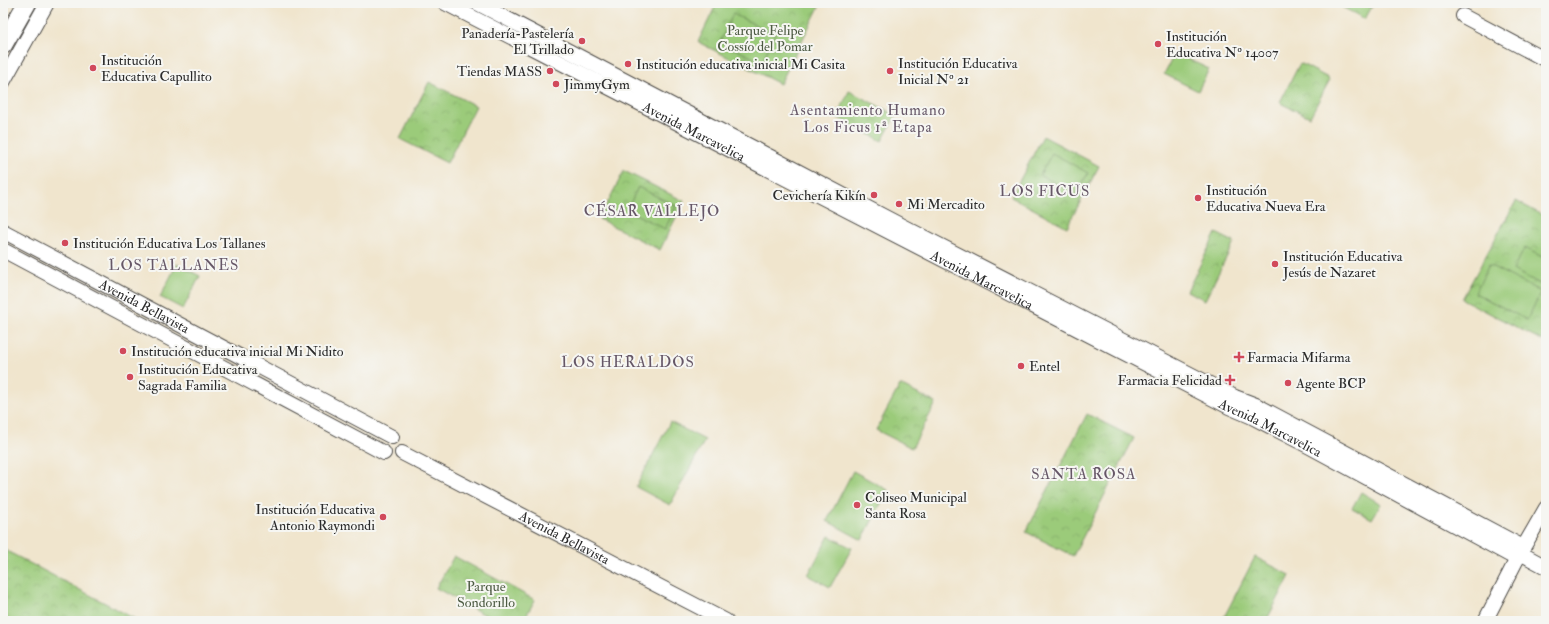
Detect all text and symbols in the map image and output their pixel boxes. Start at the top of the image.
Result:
park label: Parque Felipe Cossío del Pomar [717,22,814,55]
place label: Panadería-Pastelería El Trillado [461,25,574,58]
place label: Institución Educativa Nº 14007 [1166,28,1279,61]
marker: Panadería-Pastelería El Trillado [577,36,587,46]
marker: Institución Educativa Nº 14007 [1153,39,1163,49]
place label: Institución Educativa Capullito [101,52,212,86]
place label: Institución Educativa Inicial Nº 21 [898,55,1018,88]
place label: Institución educativa inicial Mi Casita [636,56,846,73]
marker: Institución educativa inicial Mi Casita [623,59,633,69]
marker: Institución Educativa Capullito [88,63,98,73]
place label: Tiendas MASS [457,63,542,80]
marker: Tiendas MASS [545,66,555,76]
marker: Institución Educativa Inicial Nº 21 [885,66,895,76]
place label: JimmyGym [563,76,630,94]
marker: JimmyGym [551,79,561,89]
street label: Avenida Marcavelica [639,98,748,165]
district label: Asentamiento Humano Los Ficus 1ª Etapa [789,101,946,138]
district label: LOS FICUS [1000,182,1090,201]
place label: Institución Educativa Nueva Era [1206,182,1326,215]
place label: Cevichería Kikín [773,187,866,204]
marker: Cevichería Kikín [869,190,879,200]
marker: Institución Educativa Nueva Era [1193,193,1203,203]
place label: Mi Mercadito [907,196,985,213]
marker: Mi Mercadito [894,199,904,209]
district label: CÉSAR VALLEJO [584,200,720,222]
place label: Institución Educativa Los Tallanes [73,235,266,252]
marker: Institución Educativa Los Tallanes [60,238,70,248]
street label: Avenida Marcavelica [927,246,1036,314]
place label: Institución Educativa Jesús de Nazaret [1282,248,1403,281]
district label: LOS TALLANES [109,256,239,275]
marker: Institución Educativa Jesús de Nazaret [1270,259,1280,269]
street label: Avenida Bellavista [95,275,192,337]
place label: Institución educativa inicial Mi Nidito [131,343,344,360]
marker: Institución educativa inicial Mi Nidito [118,346,128,356]
place label: Farmacia Mifarma [1247,349,1351,366]
marker: Farmacia Mifarma [1234,352,1244,362]
district label: LOS HERALDOS [561,353,695,372]
place label: Entel [1029,358,1061,375]
place label: Institución Educativa Sagrada Familia [138,361,258,394]
marker: Entel [1016,361,1026,371]
marker: Institución Educativa Sagrada Familia [125,372,135,382]
place label: Farmacia Felicidad [1118,372,1222,389]
marker: Farmacia Felicidad [1225,375,1235,385]
place label: Agente BCP [1295,375,1366,392]
marker: Agente BCP [1283,378,1293,388]
street label: Avenida Marcavelica [1215,395,1325,461]
district label: SANTA ROSA [1031,465,1137,484]
place label: Coliseo Municipal Santa Rosa [865,489,967,522]
marker: Coliseo Municipal Santa Rosa [852,500,862,510]
place label: Institución Educativa Antonio Raymondi [256,501,375,535]
street label: Avenida Bellavista [515,507,613,568]
marker: Institución Educativa Antonio Raymondi [378,512,388,522]
park label: Parque Sondorillo [457,578,515,611]

